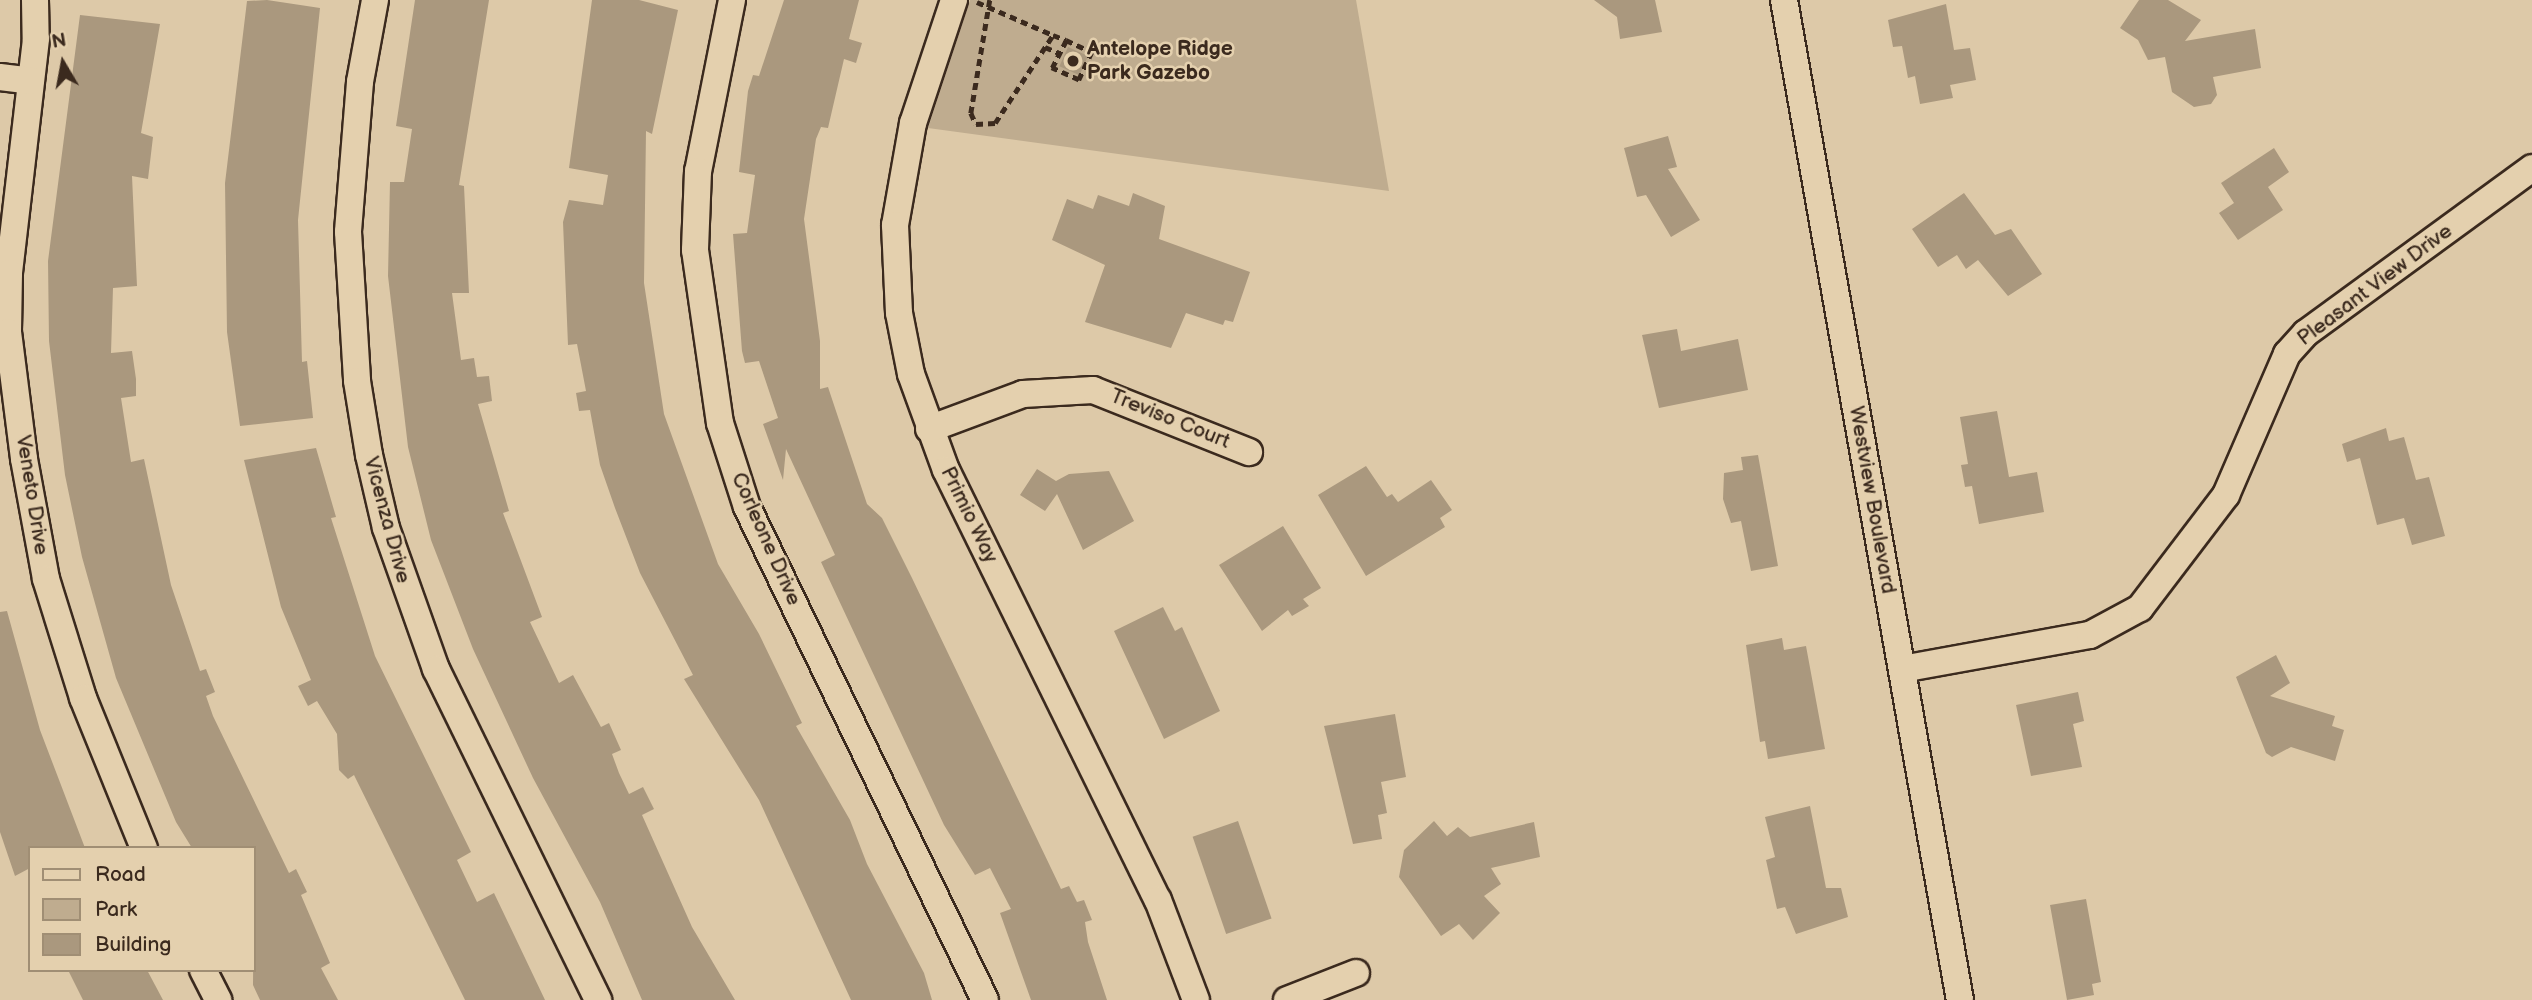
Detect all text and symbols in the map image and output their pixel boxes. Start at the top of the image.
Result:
north arrow [28,28,98,98]
text: N [50,29,68,54]
place label: Antelope Ridge Park Gazebo [1087,36,1233,86]
marker: Antelope Ridge Park Gazebo [1065,53,1081,69]
street label: Pleasant View Drive [2292,218,2458,352]
street label: Treviso Court [1107,384,1233,454]
street label: Westview Boulevard [1843,404,1901,596]
street label: Veneto Drive [10,433,54,557]
street label: Vicenza Drive [358,454,416,586]
street label: Primio Way [935,462,1003,568]
street label: Corleone Drive [725,469,807,609]
legend [28,846,256,972]
text: Road [95,862,146,887]
text: Park [95,897,137,922]
text: Building [95,932,171,957]

